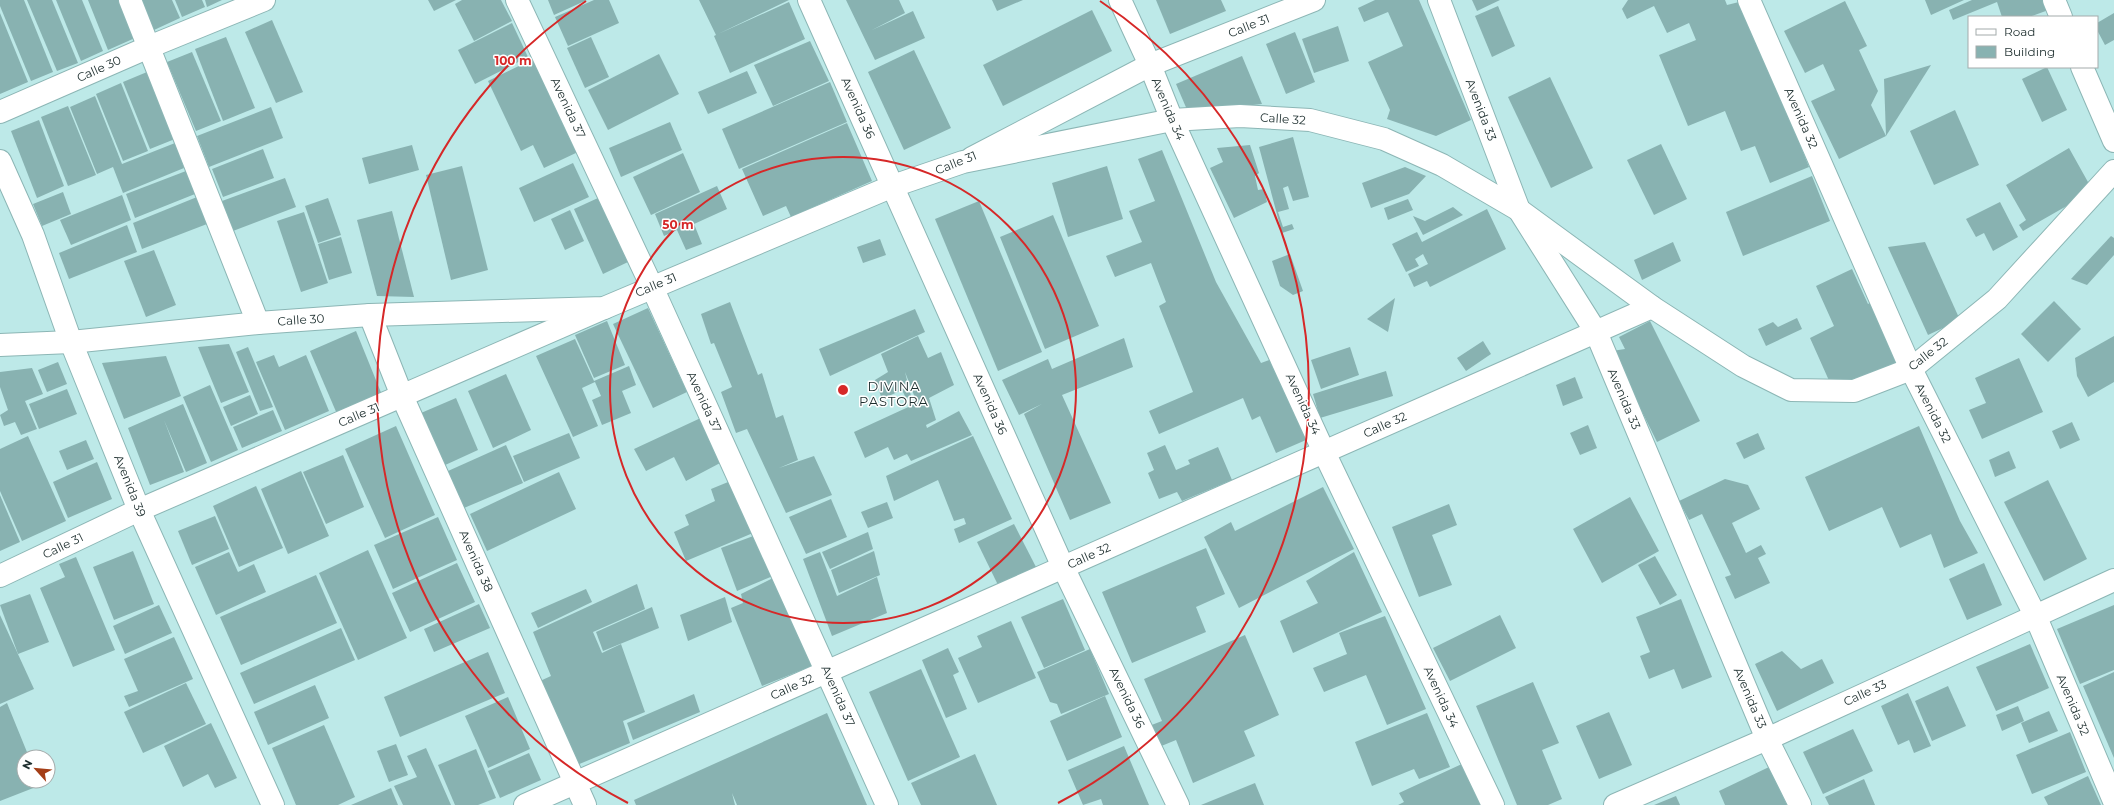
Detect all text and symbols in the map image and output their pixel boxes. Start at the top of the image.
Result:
street label: Calle 31 [1226,10,1272,41]
legend [1968,16,2098,68]
text: Road [2004,24,2035,39]
text: Building [2004,44,2055,59]
street label: Calle 30 [74,52,123,85]
text: 100 m [495,53,531,68]
street label: Avenida 37 [548,75,589,141]
street label: Avenida 36 [838,75,879,141]
street label: Avenida 34 [1149,75,1188,142]
street label: Avenida 33 [1463,77,1500,143]
street label: Avenida 32 [1781,85,1822,151]
street label: Calle 32 [1260,109,1307,128]
street label: Calle 31 [933,147,979,178]
text: 50 m [662,217,694,232]
street label: Calle 31 [633,269,679,300]
street label: Calle 30 [277,310,325,329]
street label: Calle 32 [1905,333,1951,374]
street label: Avenida 33 [1605,366,1644,432]
street label: Avenida 37 [684,369,725,435]
street label: Avenida 36 [970,371,1011,437]
street label: Avenida 34 [1283,371,1324,437]
district label: DIVINA PASTORA [859,378,929,409]
street label: Avenida 32 [1912,380,1955,445]
centre of rings [836,383,850,397]
street label: Calle 31 [336,399,382,430]
street label: Calle 32 [1361,408,1409,441]
street label: Avenida 39 [111,453,150,519]
street label: Avenida 38 [456,528,497,594]
street label: Calle 31 [40,529,86,562]
street label: Calle 32 [1065,539,1113,572]
street label: Avenida 37 [818,663,859,729]
street label: Avenida 34 [1421,664,1462,730]
street label: Avenida 36 [1106,665,1149,731]
street label: Avenida 33 [1731,665,1770,731]
street label: Calle 32 [768,670,816,703]
street label: Avenida 32 [2054,672,2093,738]
street label: Calle 33 [1841,676,1889,709]
north arrow [16,749,56,789]
text: N [19,757,35,772]

